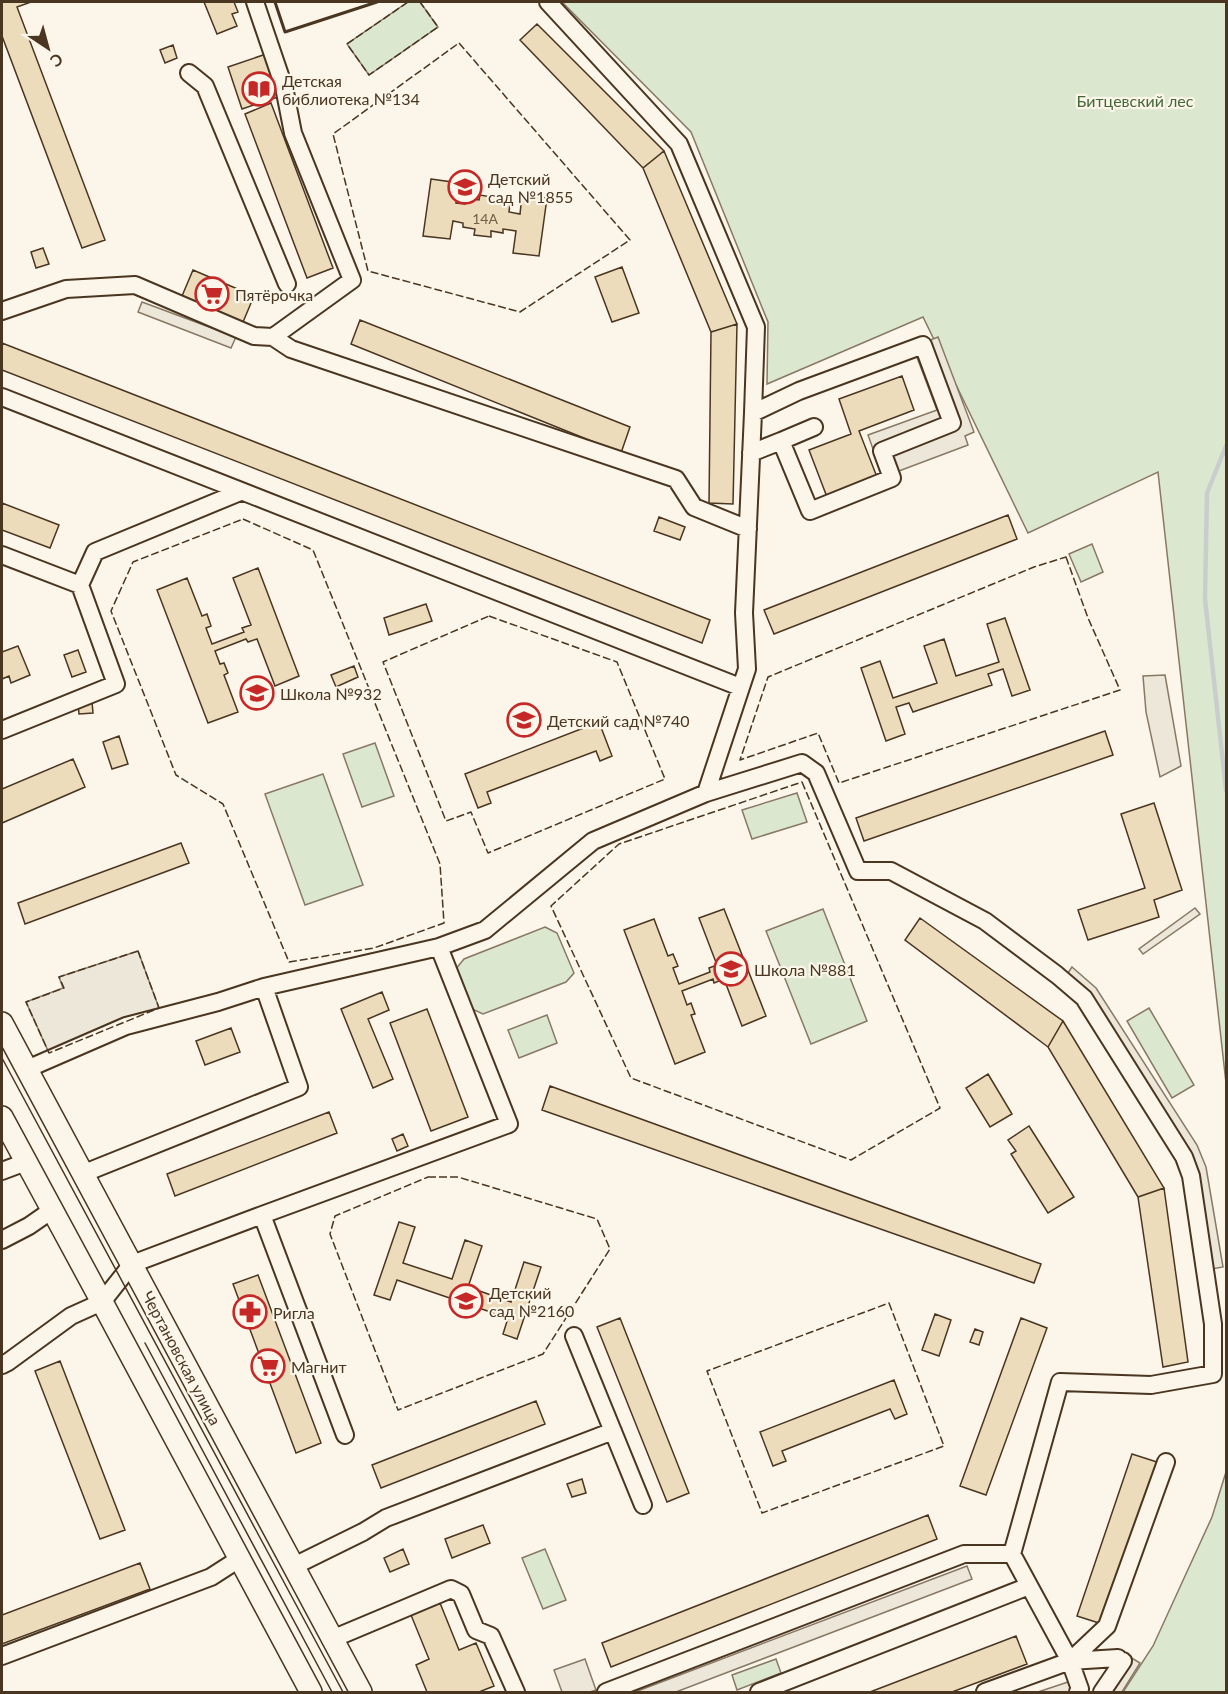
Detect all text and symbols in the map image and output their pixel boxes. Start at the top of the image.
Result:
north arrow [18,18,78,78]
text: С [47,50,67,72]
library icon: Детская библиотека №134 [241,71,277,107]
place label: Детская библиотека №134 [282,71,420,108]
park label: Битцевский лес [1077,91,1194,110]
school or university icon: Детский сад №1855 [447,169,483,205]
place label: Детский сад №1855 [488,169,573,206]
house number: 14А [472,210,498,227]
supermarket icon: Пятёрочка [194,276,230,312]
place label: Пятёрочка [235,285,313,304]
school or university icon: Школа №932 [239,675,275,711]
place label: Школа №932 [280,684,382,703]
school or university icon: Детский сад №740 [506,702,542,738]
place label: Детский сад №740 [547,711,690,730]
school or university icon: Школа №881 [713,951,749,987]
place label: Школа №881 [754,960,856,979]
school or university icon: Детский сад №2160 [448,1283,484,1319]
place label: Детский сад №2160 [489,1283,574,1320]
street label: Чертановская улица [139,1288,225,1428]
pharmacy icon: Ригла [232,1294,268,1330]
place label: Ригла [273,1303,315,1322]
supermarket icon: Магнит [250,1348,286,1384]
place label: Магнит [291,1357,347,1376]

